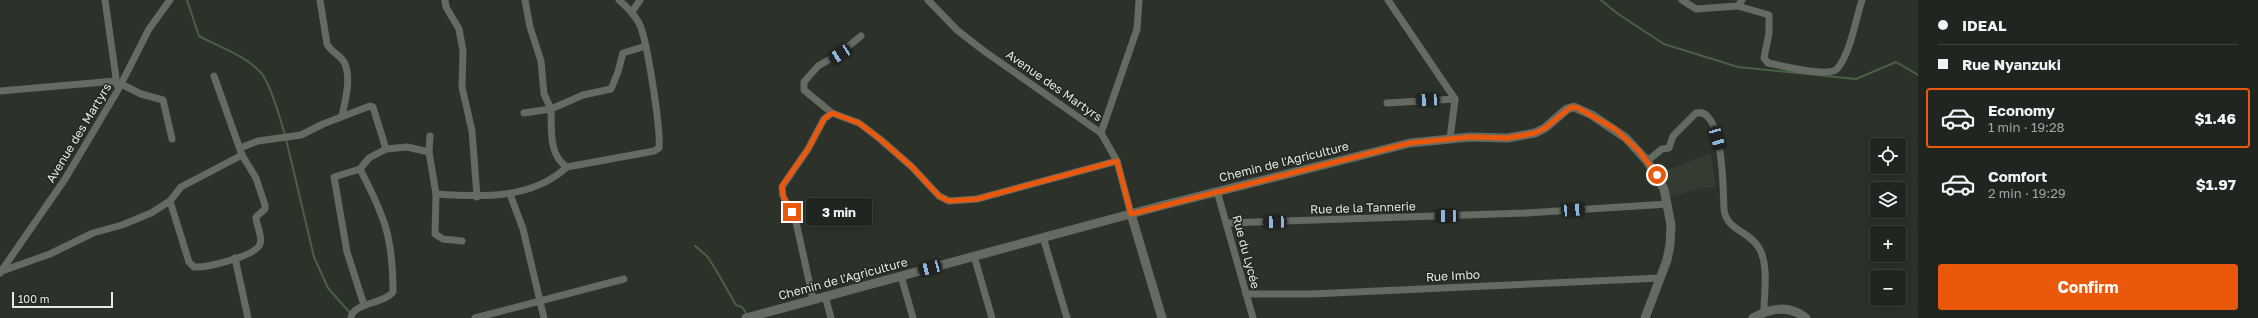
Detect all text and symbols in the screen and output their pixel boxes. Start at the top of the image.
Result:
text: IDEAL [1962,16,2007,34]
car [827,42,853,66]
street label: Avenue des Martyrs [1003,47,1105,124]
text: Rue Nyanzuki [1962,55,2061,73]
street label: Avenue des Martyrs [43,80,114,185]
car [1416,93,1440,107]
icon: car [1940,100,1976,136]
text: Economy [1988,101,2055,119]
text: $1.46 [2195,109,2236,127]
text: 1 min · 19:28 [1988,119,2064,135]
car [1708,125,1726,151]
street label: Chemin de l'Agriculture [1217,138,1350,185]
map controls [1870,138,1906,306]
button: locate [1870,138,1906,174]
route start [1648,166,1666,184]
icon: car [1940,166,1976,202]
text: Comfort [1988,167,2047,185]
text: $1.97 [2196,175,2236,193]
button: layers [1870,182,1906,218]
text: 2 min · 19:29 [1988,185,2066,201]
callout: 3 min [806,198,872,226]
street label: Rue de la Tannerie [1310,198,1416,217]
route end [783,203,801,221]
car [1561,203,1585,217]
text: 3 min [822,204,856,220]
car [1435,210,1459,222]
street label: Rue du Lycée [1229,213,1264,290]
car [1263,216,1287,228]
button: + [1870,226,1906,262]
street label: Chemin de l'Agriculture [777,254,909,303]
car [917,259,943,277]
button: Confirm [1938,264,2238,310]
street label: Rue Imbo [1426,267,1480,284]
button: − [1870,270,1906,306]
scale bar [12,290,113,309]
text: 100 m [18,292,49,305]

